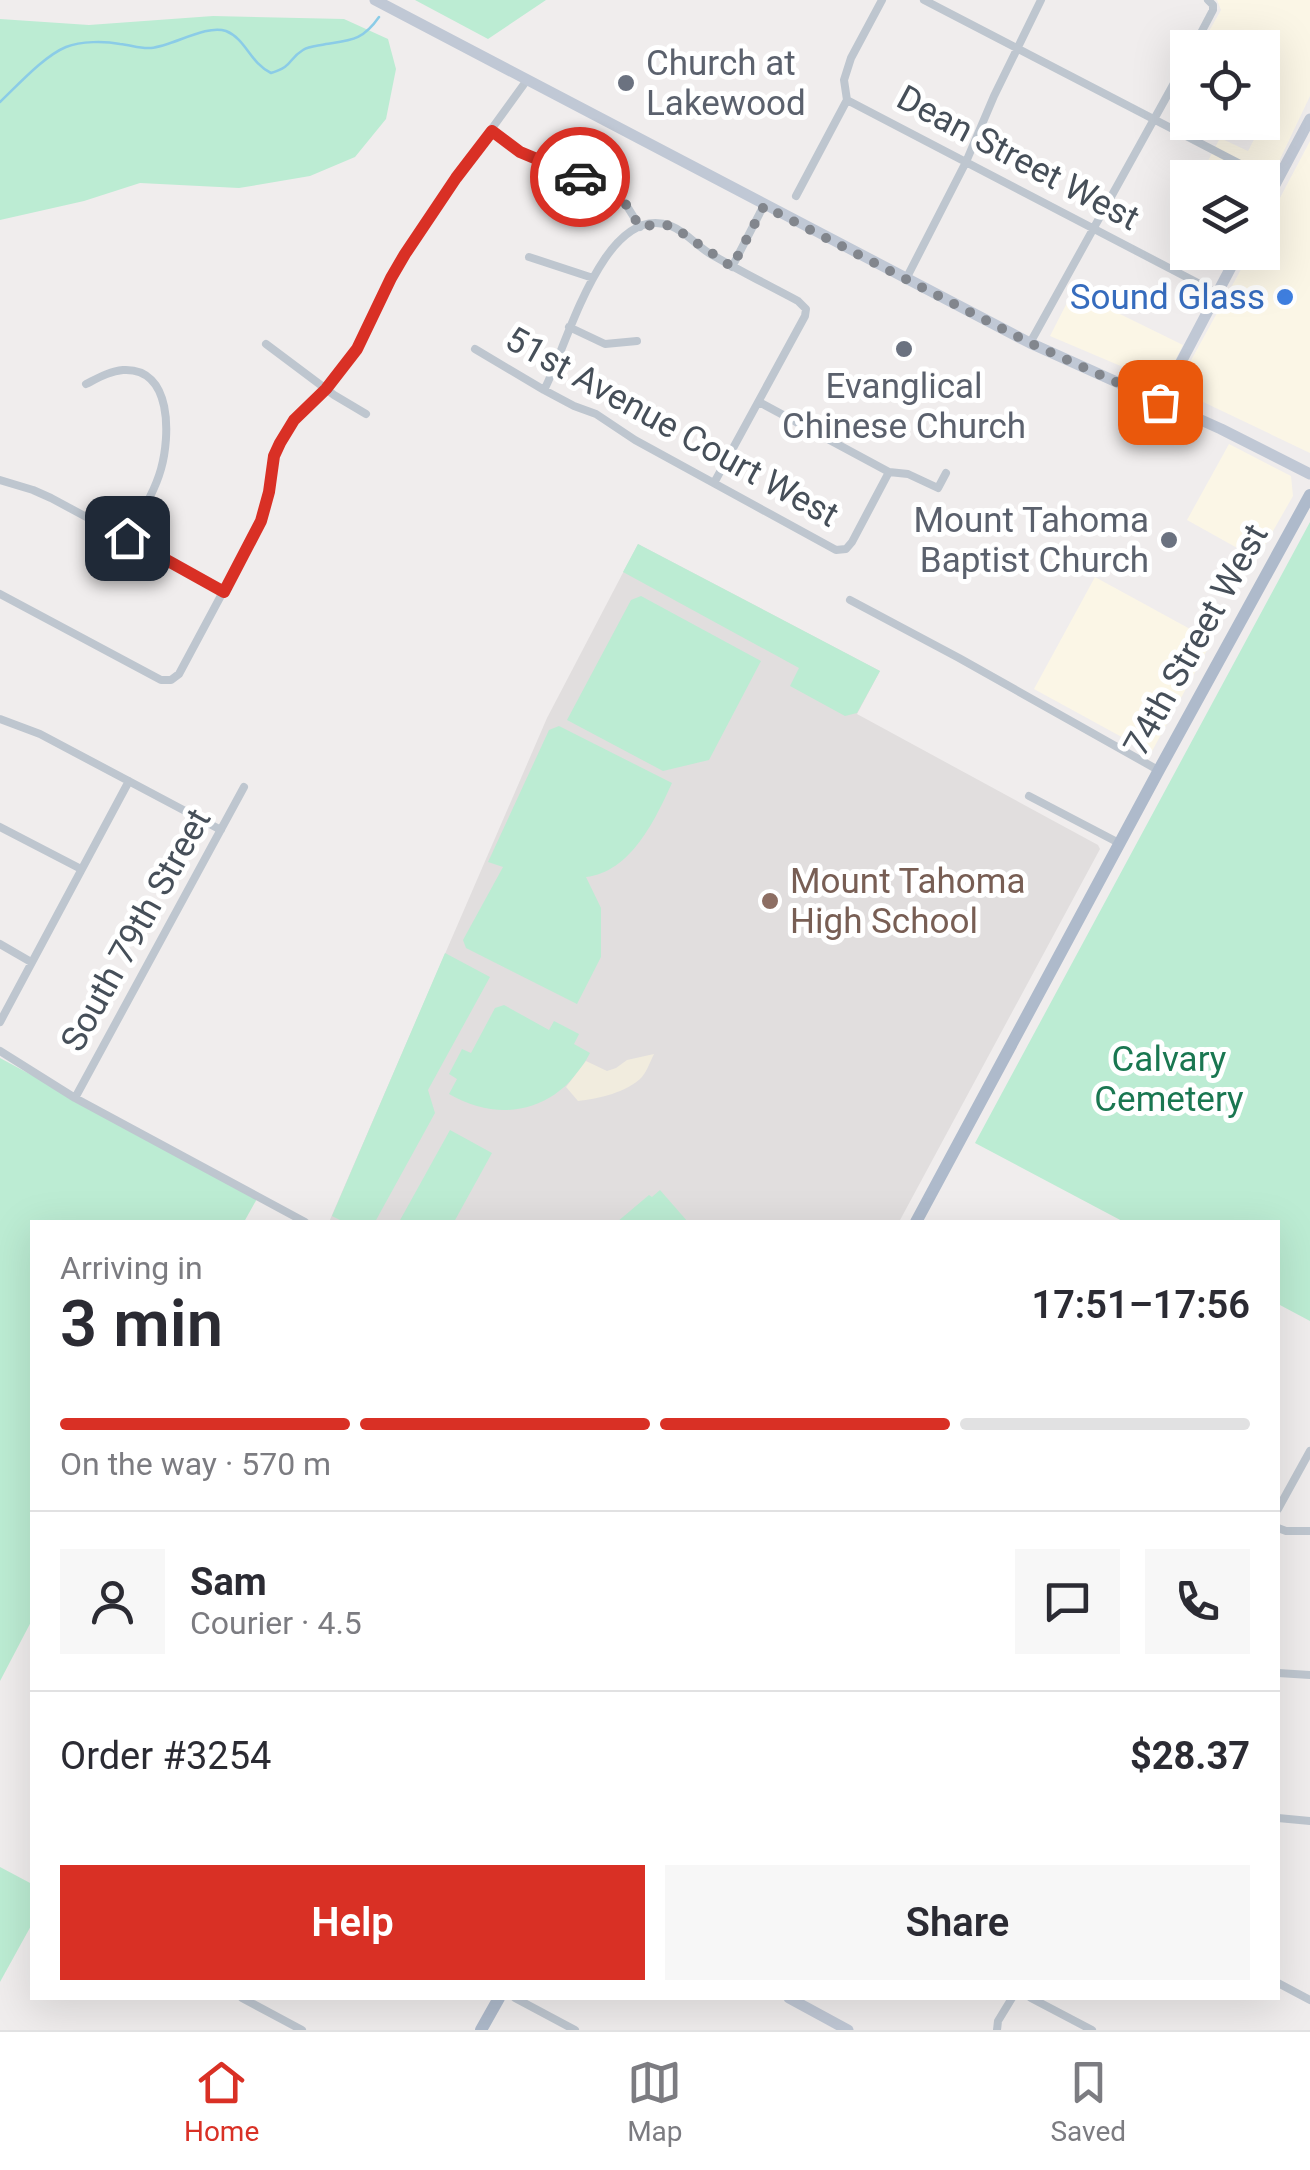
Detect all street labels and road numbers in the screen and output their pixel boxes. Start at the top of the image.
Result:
street label: Dean Street West [890,77,1146,239]
street label: 51st Avenue Court West [498,318,846,536]
street label: 74th Street West [1115,517,1277,763]
street label: South 79th Street [52,802,220,1058]

